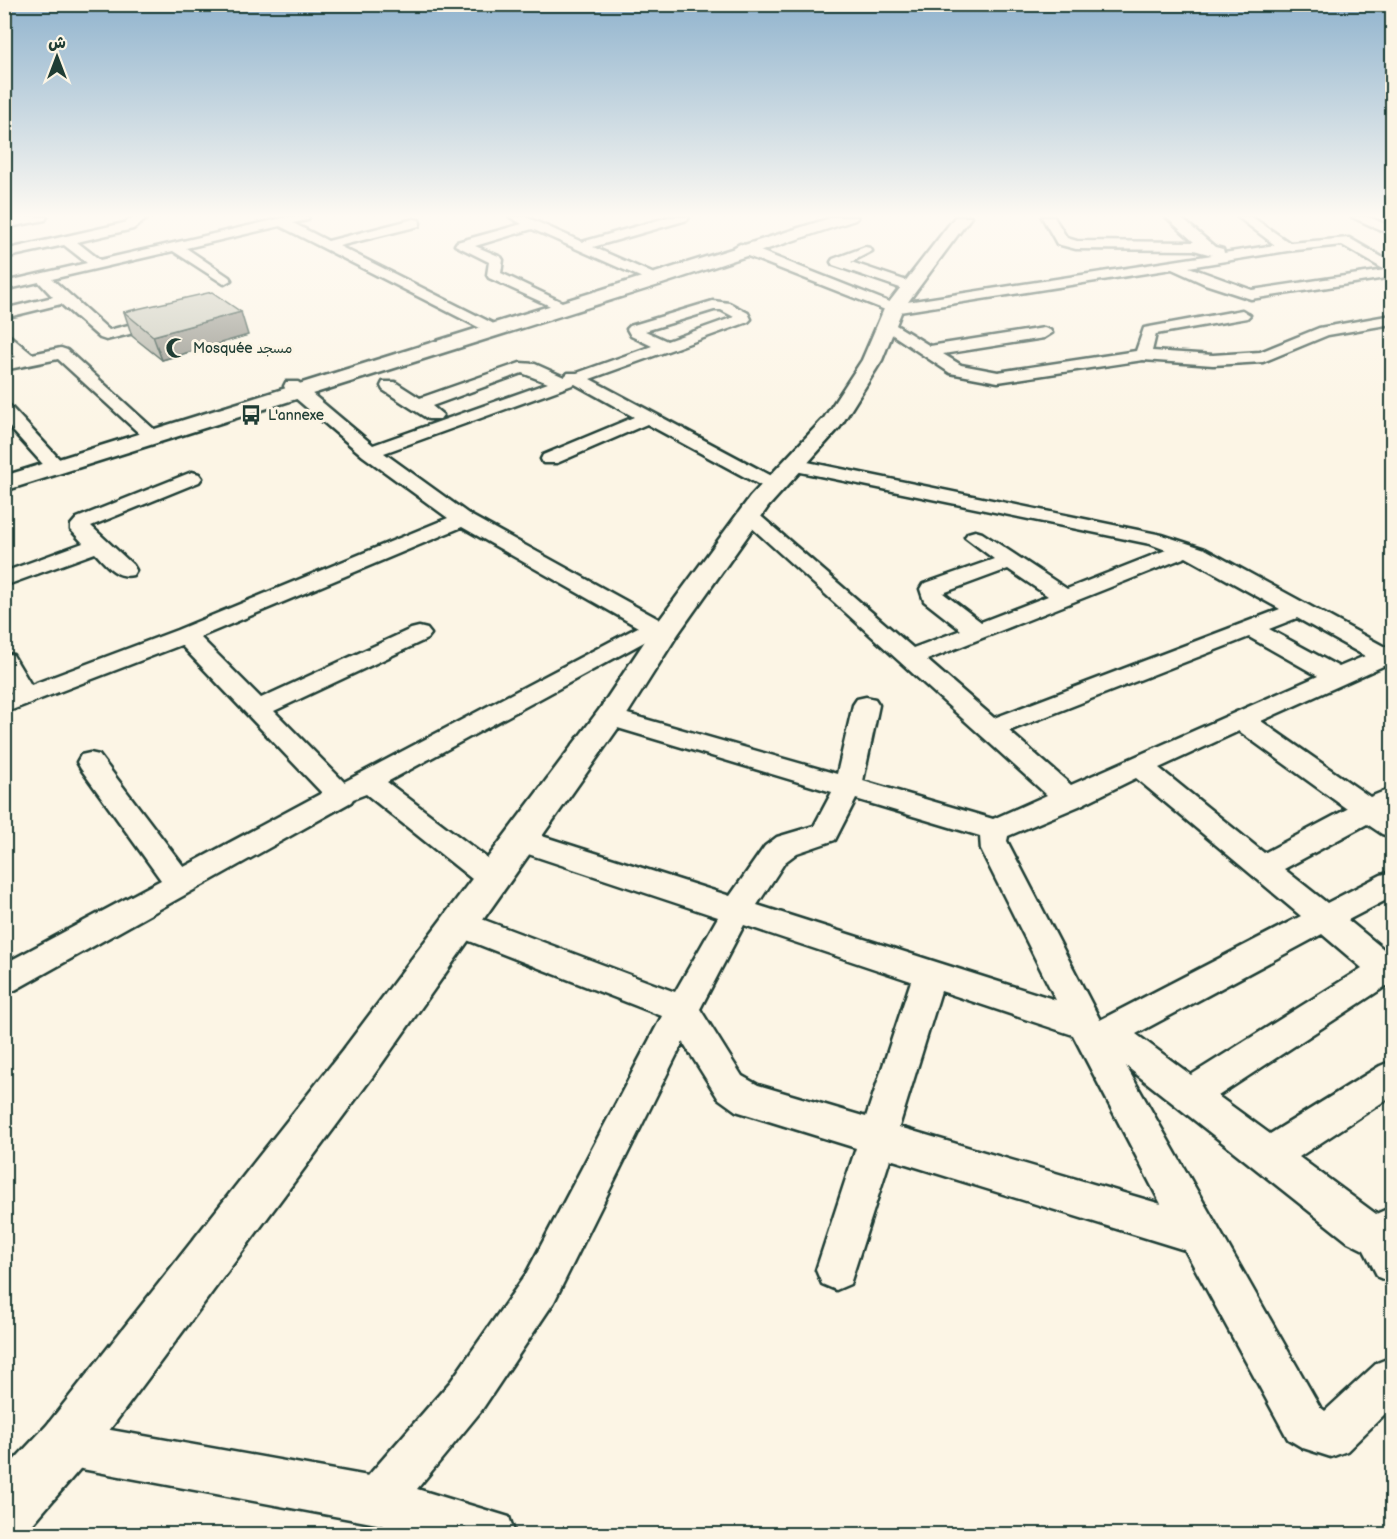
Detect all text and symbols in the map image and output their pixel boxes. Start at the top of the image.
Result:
north arrow [27,27,87,87]
text: ش [48,34,66,53]
mosque icon: Mosquée مسجد [164,336,188,360]
place label: Mosquée مسجد [193,340,292,357]
bus stop icon: L'annexe [239,403,263,427]
place label: L'annexe [268,407,324,424]

